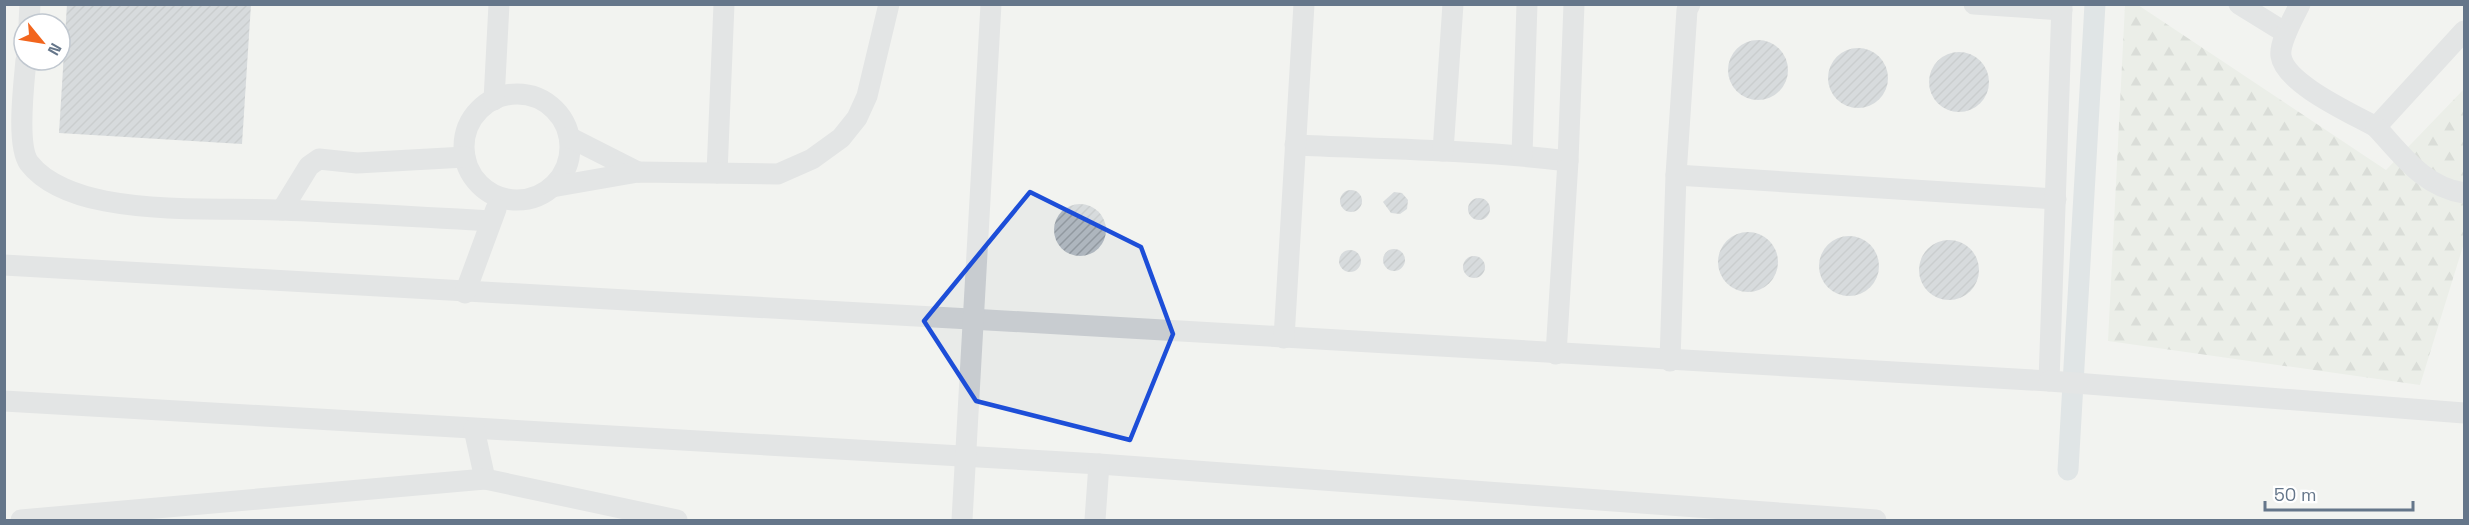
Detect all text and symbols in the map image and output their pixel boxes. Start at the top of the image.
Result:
north arrow [12,12,72,72]
text: N [43,39,66,59]
scale bar [2265,474,2414,512]
text: 50 m [2274,483,2316,506]

